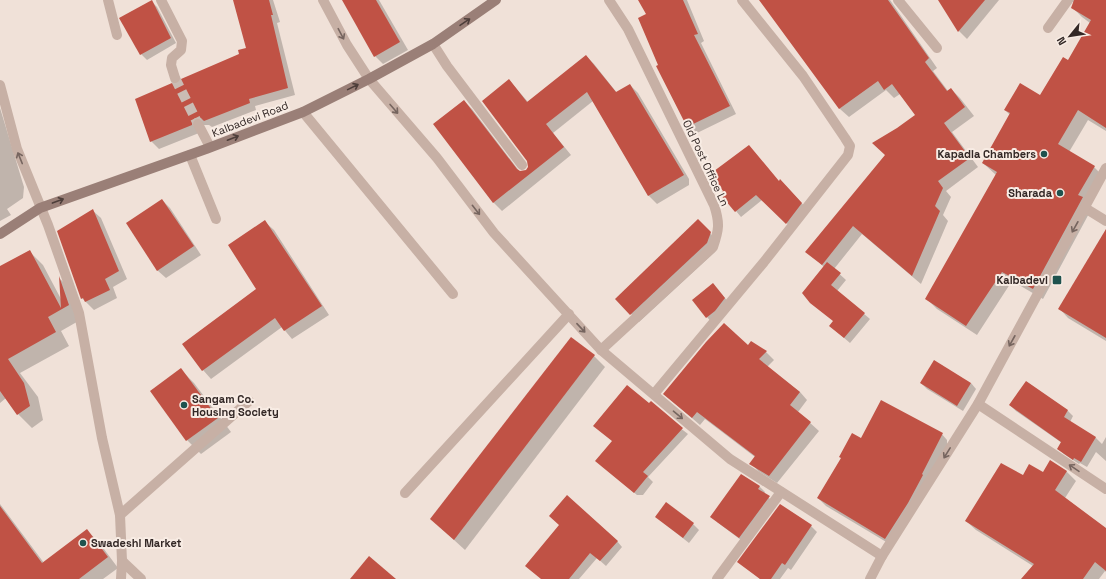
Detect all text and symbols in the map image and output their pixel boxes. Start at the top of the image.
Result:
north arrow [1050,16,1090,56]
one-way arrow [459,18,470,26]
one-way arrow [338,28,346,40]
text: N [1053,34,1069,48]
one-way arrow [346,83,358,90]
street label: Kalbadevi Road [210,98,290,140]
one-way arrow [390,104,399,114]
street label: Old Post Office Ln [680,118,732,208]
one-way arrow [227,134,239,142]
place label: Kapadia Chambers [937,147,1036,161]
marker: Kapadia Chambers [1039,149,1049,159]
one-way arrow [16,153,24,165]
place label: Sharada [1008,186,1053,200]
marker: Sharada [1055,188,1065,198]
one-way arrow [52,197,65,204]
one-way arrow [472,204,481,215]
one-way arrow [1070,221,1078,233]
place label: Kalbadevi [996,273,1048,287]
marker: Kalbadevi [1051,274,1063,286]
one-way arrow [576,323,586,333]
one-way arrow [1008,335,1016,347]
place label: Sangam Co. Housing Society [192,392,279,419]
marker: Sangam Co. Housing Society [179,400,189,410]
one-way arrow [673,410,683,419]
one-way arrow [943,447,951,458]
one-way arrow [1068,464,1079,472]
place label: Swadeshi Market [91,536,182,550]
marker: Swadeshi Market [78,538,88,548]

